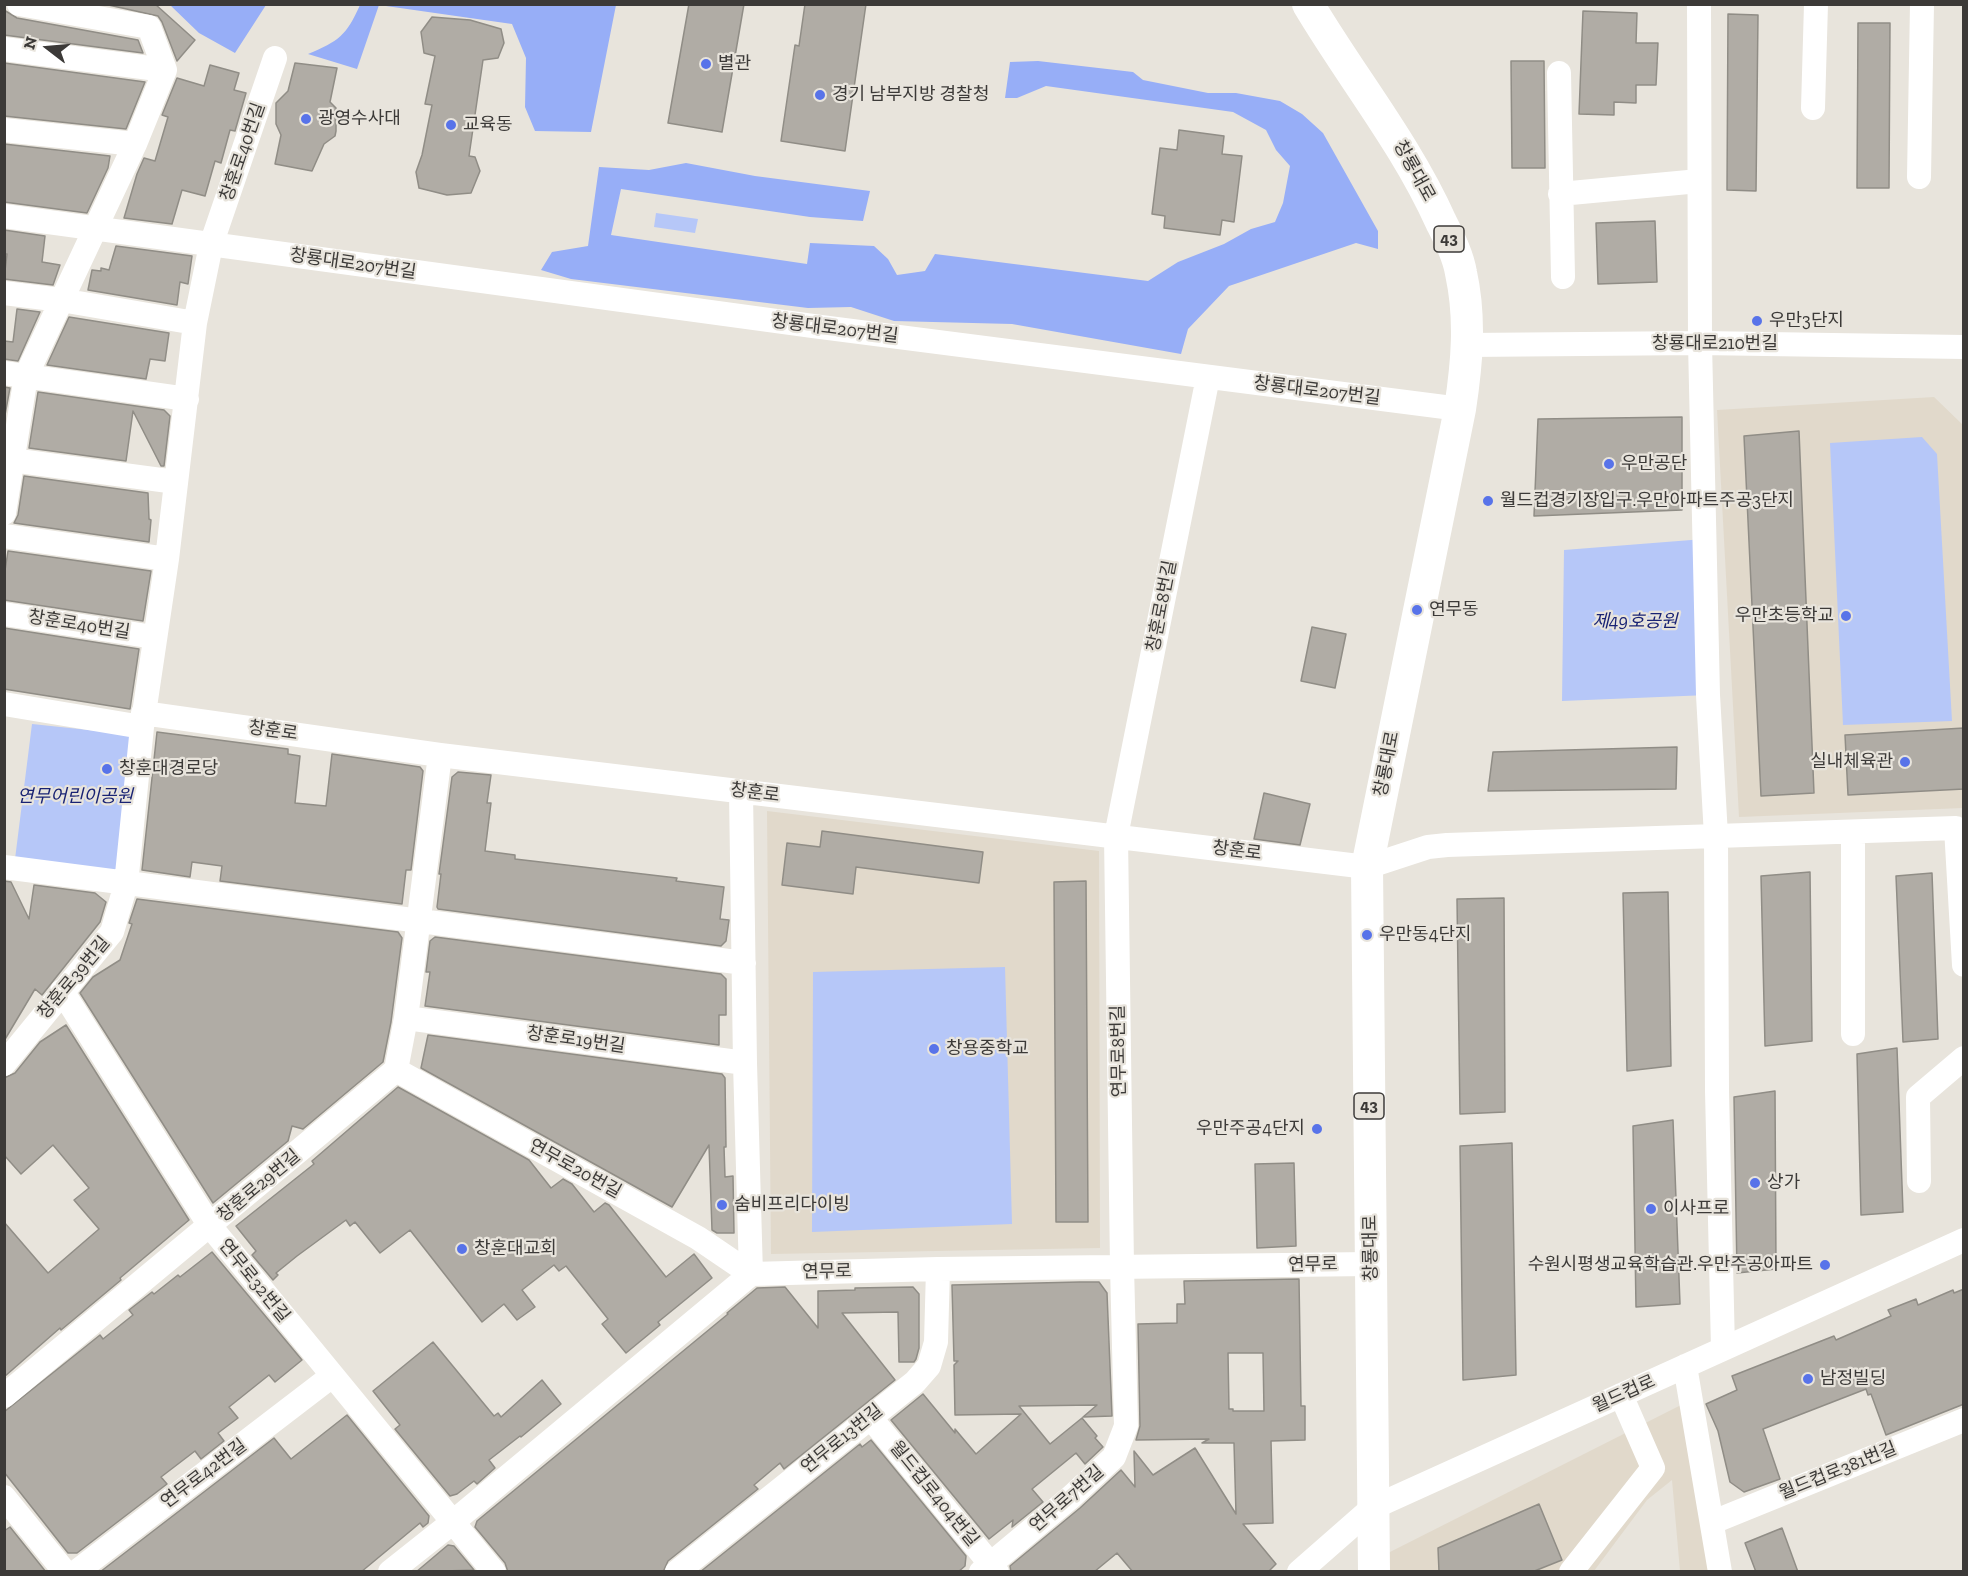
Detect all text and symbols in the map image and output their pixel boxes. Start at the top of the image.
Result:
north arrow [18,18,78,78]
text: N [19,34,41,51]
place label: 별관 [718,53,751,75]
marker: 별관 [699,57,713,71]
place label: 경기 남부지방 경찰청 [832,84,989,106]
marker: 경기 남부지방 경찰청 [813,88,827,102]
street label: 창훈로40번길 [216,100,270,204]
place label: 광영수사대 [318,108,401,130]
marker: 광영수사대 [299,112,313,126]
place label: 교육동 [463,114,513,136]
marker: 교육동 [444,118,458,132]
street label: 창룡대로 [1388,137,1440,205]
road number: 43 [1434,226,1464,252]
street label: 창룡대로207번길 [288,244,418,284]
place label: 우만3단지 [1769,310,1844,332]
street label: 창룡대로207번길 [770,311,900,347]
marker: 우만3단지 [1750,314,1764,328]
street label: 창룡대로210번길 [1652,333,1778,355]
street label: 창룡대로207번길 [1252,373,1382,409]
place label: 우만공단 [1621,453,1687,475]
marker: 우만공단 [1602,457,1616,471]
place label: 월드컵경기장입구.우만아파트주공3단지 [1500,490,1794,512]
marker: 월드컵경기장입구.우만아파트주공3단지 [1481,494,1495,508]
street label: 창훈로8번길 [1143,559,1181,653]
place label: 연무동 [1429,599,1479,621]
marker: 연무동 [1410,603,1424,617]
place label: 우만초등학교 [1735,605,1834,627]
street label: 창훈로40번길 [27,606,131,644]
marker: 우만초등학교 [1839,609,1853,623]
park label: 제49호공원 [1592,611,1678,633]
street label: 창훈로 [247,717,299,745]
street label: 창룡대로 [1370,729,1404,799]
place label: 실내체육관 [1810,751,1893,773]
marker: 실내체육관 [1898,755,1912,769]
place label: 창훈대경로당 [119,758,218,780]
marker: 창훈대경로당 [100,762,114,776]
street label: 창훈로 [729,779,781,807]
park label: 연무어린이공원 [17,786,133,808]
street label: 창훈로 [1211,837,1263,865]
place label: 우만동4단지 [1379,924,1472,946]
marker: 우만동4단지 [1360,928,1374,942]
street label: 창훈로39번길 [33,932,115,1024]
street label: 연무로8번길 [1107,1005,1131,1097]
street label: 창훈로19번길 [525,1022,627,1058]
place label: 창용중학교 [946,1038,1029,1060]
marker: 창용중학교 [927,1042,941,1056]
road number: 43 [1354,1093,1384,1119]
place label: 우만주공4단지 [1196,1118,1305,1140]
marker: 우만주공4단지 [1310,1122,1324,1136]
street label: 연무로20번길 [525,1135,625,1203]
street label: 창훈로29번길 [213,1145,305,1227]
place label: 상가 [1767,1172,1800,1194]
marker: 상가 [1748,1176,1762,1190]
place label: 숨비프리다이빙 [734,1194,850,1216]
marker: 숨비프리다이빙 [715,1198,729,1212]
place label: 이사프로 [1663,1198,1729,1220]
marker: 이사프로 [1644,1202,1658,1216]
street label: 창룡대로 [1360,1215,1382,1281]
street label: 연무로32번길 [214,1235,294,1327]
place label: 창훈대교회 [474,1238,557,1260]
marker: 창훈대교회 [455,1242,469,1256]
street label: 연무로 [1288,1254,1338,1276]
place label: 수원시평생교육학습관.우만주공아파트 [1528,1254,1813,1276]
marker: 수원시평생교육학습관.우만주공아파트 [1818,1258,1832,1272]
street label: 연무로 [802,1261,852,1283]
place label: 남정빌딩 [1820,1368,1886,1390]
street label: 월드컵로 [1589,1371,1659,1417]
marker: 남정빌딩 [1801,1372,1815,1386]
street label: 연무로13번길 [797,1400,887,1478]
street label: 연무로42번길 [157,1435,251,1513]
street label: 월드컵로404번길 [885,1437,983,1551]
street label: 월드컵로381번길 [1776,1438,1900,1504]
street label: 연무로7번길 [1025,1461,1109,1537]

